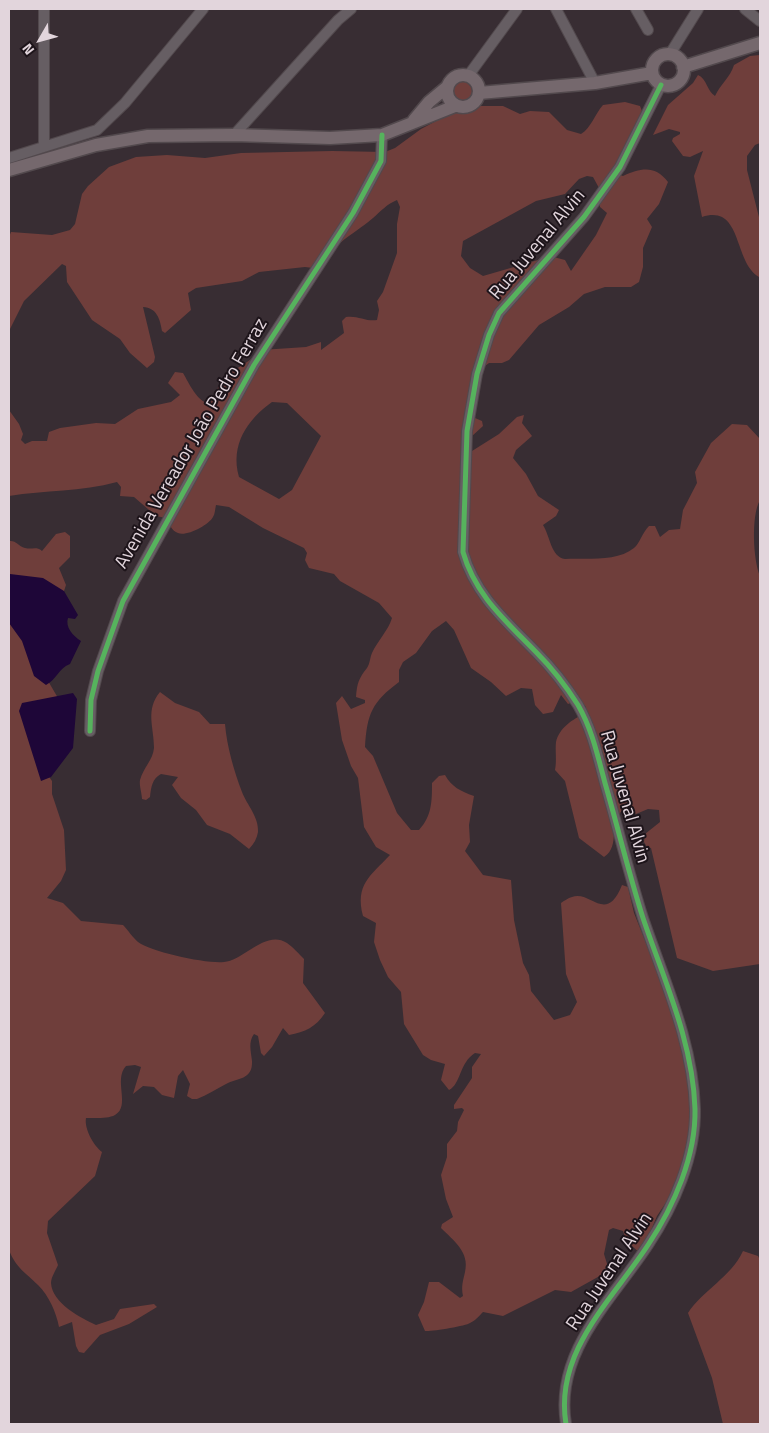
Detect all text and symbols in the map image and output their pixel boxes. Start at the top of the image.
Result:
north arrow [15,15,65,65]
text: N [17,39,39,60]
street label: Rua Juvenal Alvin [485,185,591,305]
street label: Avenida Vereador João Pedro Ferraz [111,315,273,573]
street label: Rua Juvenal Alvin [594,728,654,866]
street label: Rua Juvenal Alvin [562,1209,658,1335]

